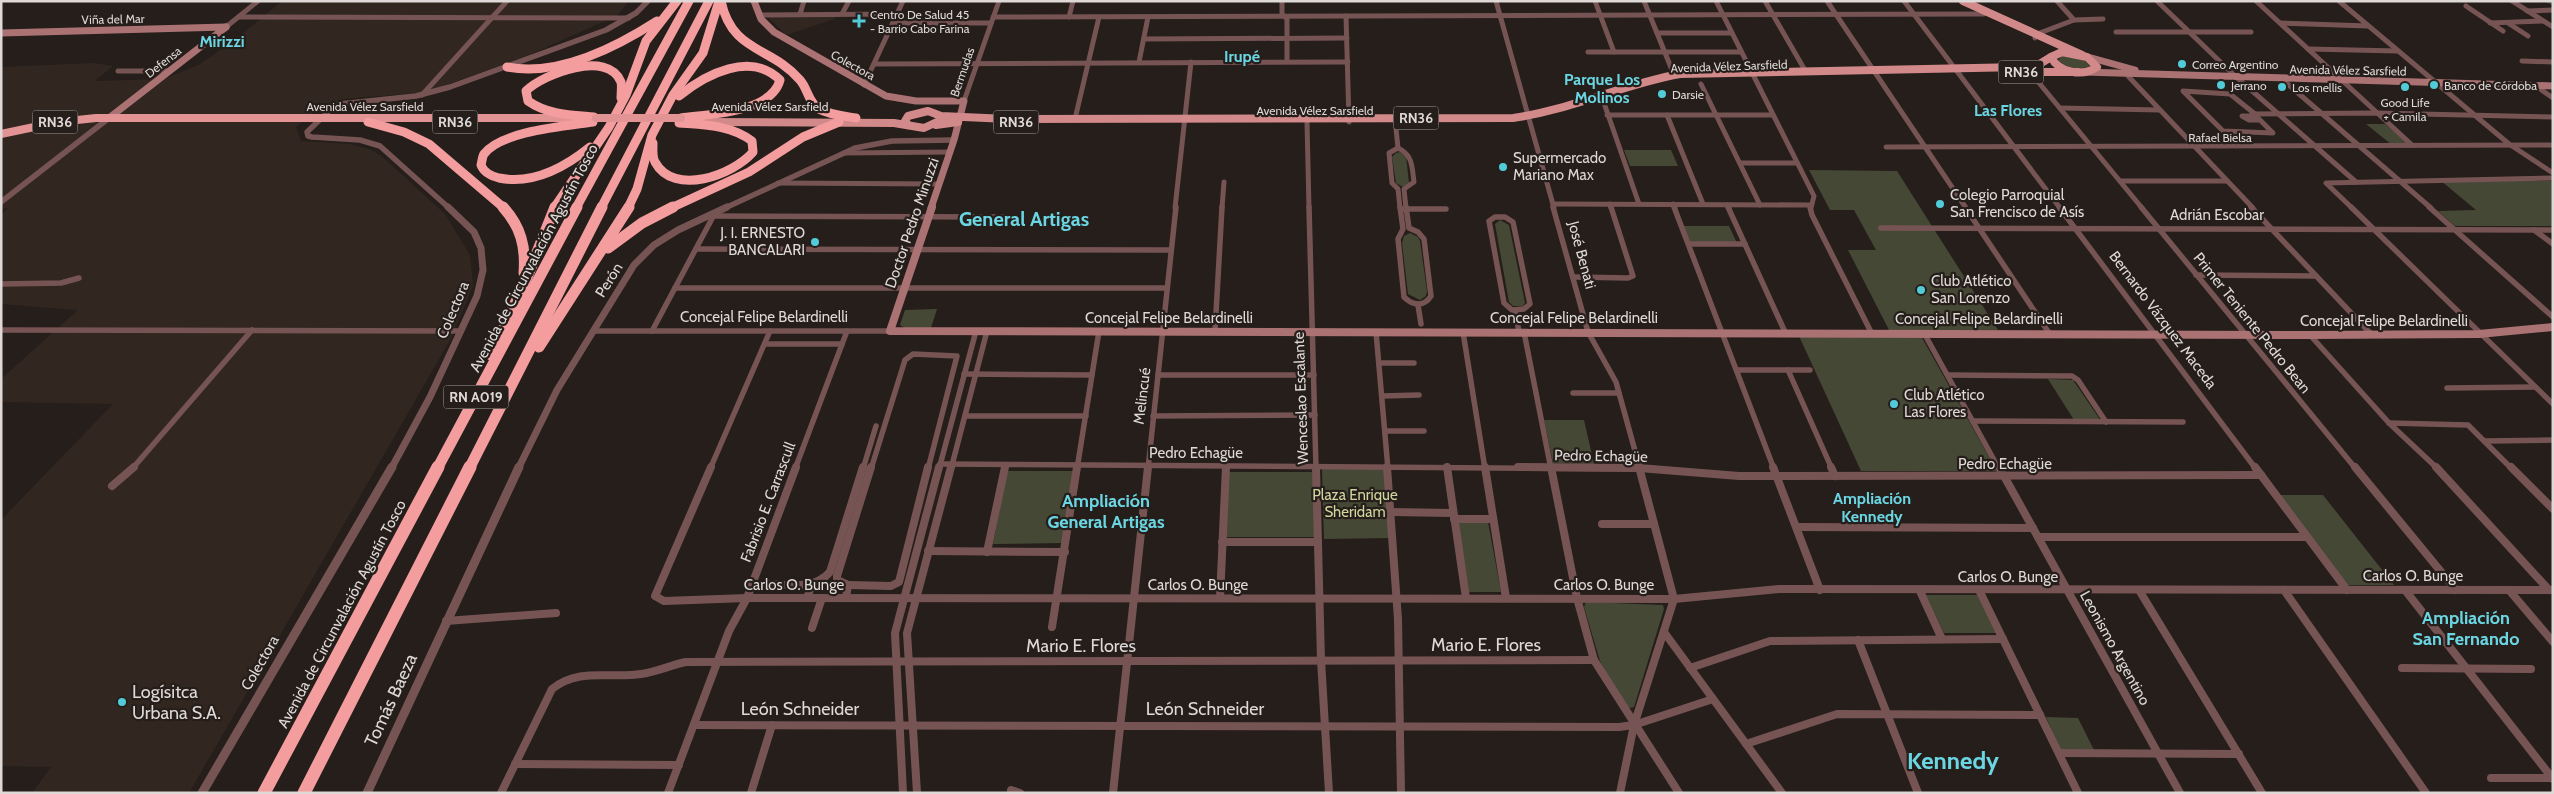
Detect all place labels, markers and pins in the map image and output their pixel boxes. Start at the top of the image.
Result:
place label: Centro De Salud 45 - Barrio Cabo Farina [870,7,970,36]
marker: Centro De Salud 45 - Barrio Cabo Farina [852,14,866,28]
place label: Correo Argentino [2192,57,2279,72]
marker: Correo Argentino [2176,58,2188,70]
place label: Jerrano [2230,78,2267,93]
place label: Banco de Córdoba [2444,78,2537,93]
marker: Jerrano [2215,79,2227,91]
marker: Banco de Córdoba [2428,79,2440,91]
place label: Los mellis [2292,80,2342,95]
marker: Los mellis [2276,81,2288,93]
marker: Good Life + Camila [2399,81,2411,93]
place label: Darsie [1672,87,1704,102]
marker: Darsie [1656,88,1668,100]
place label: Good Life + Camila [2380,95,2430,124]
place label: Supermercado Mariano Max [1513,149,1606,184]
marker: Supermercado Mariano Max [1497,161,1509,173]
place label: Colegio Parroquial San Frencisco de Asís [1950,186,2084,221]
marker: Colegio Parroquial San Frencisco de Asís [1934,198,1946,210]
place label: J. I. ERNESTO BANCALARI [719,224,805,259]
marker: J. I. ERNESTO BANCALARI [809,236,821,248]
place label: Club Atlético San Lorenzo [1931,272,2012,307]
marker: Club Atlético San Lorenzo [1915,284,1927,296]
place label: Club Atlético Las Flores [1904,386,1985,421]
marker: Club Atlético Las Flores [1888,398,1900,410]
place label: Logísitca Urbana S.A. [132,681,221,724]
marker: Logísitca Urbana S.A. [116,696,128,708]

